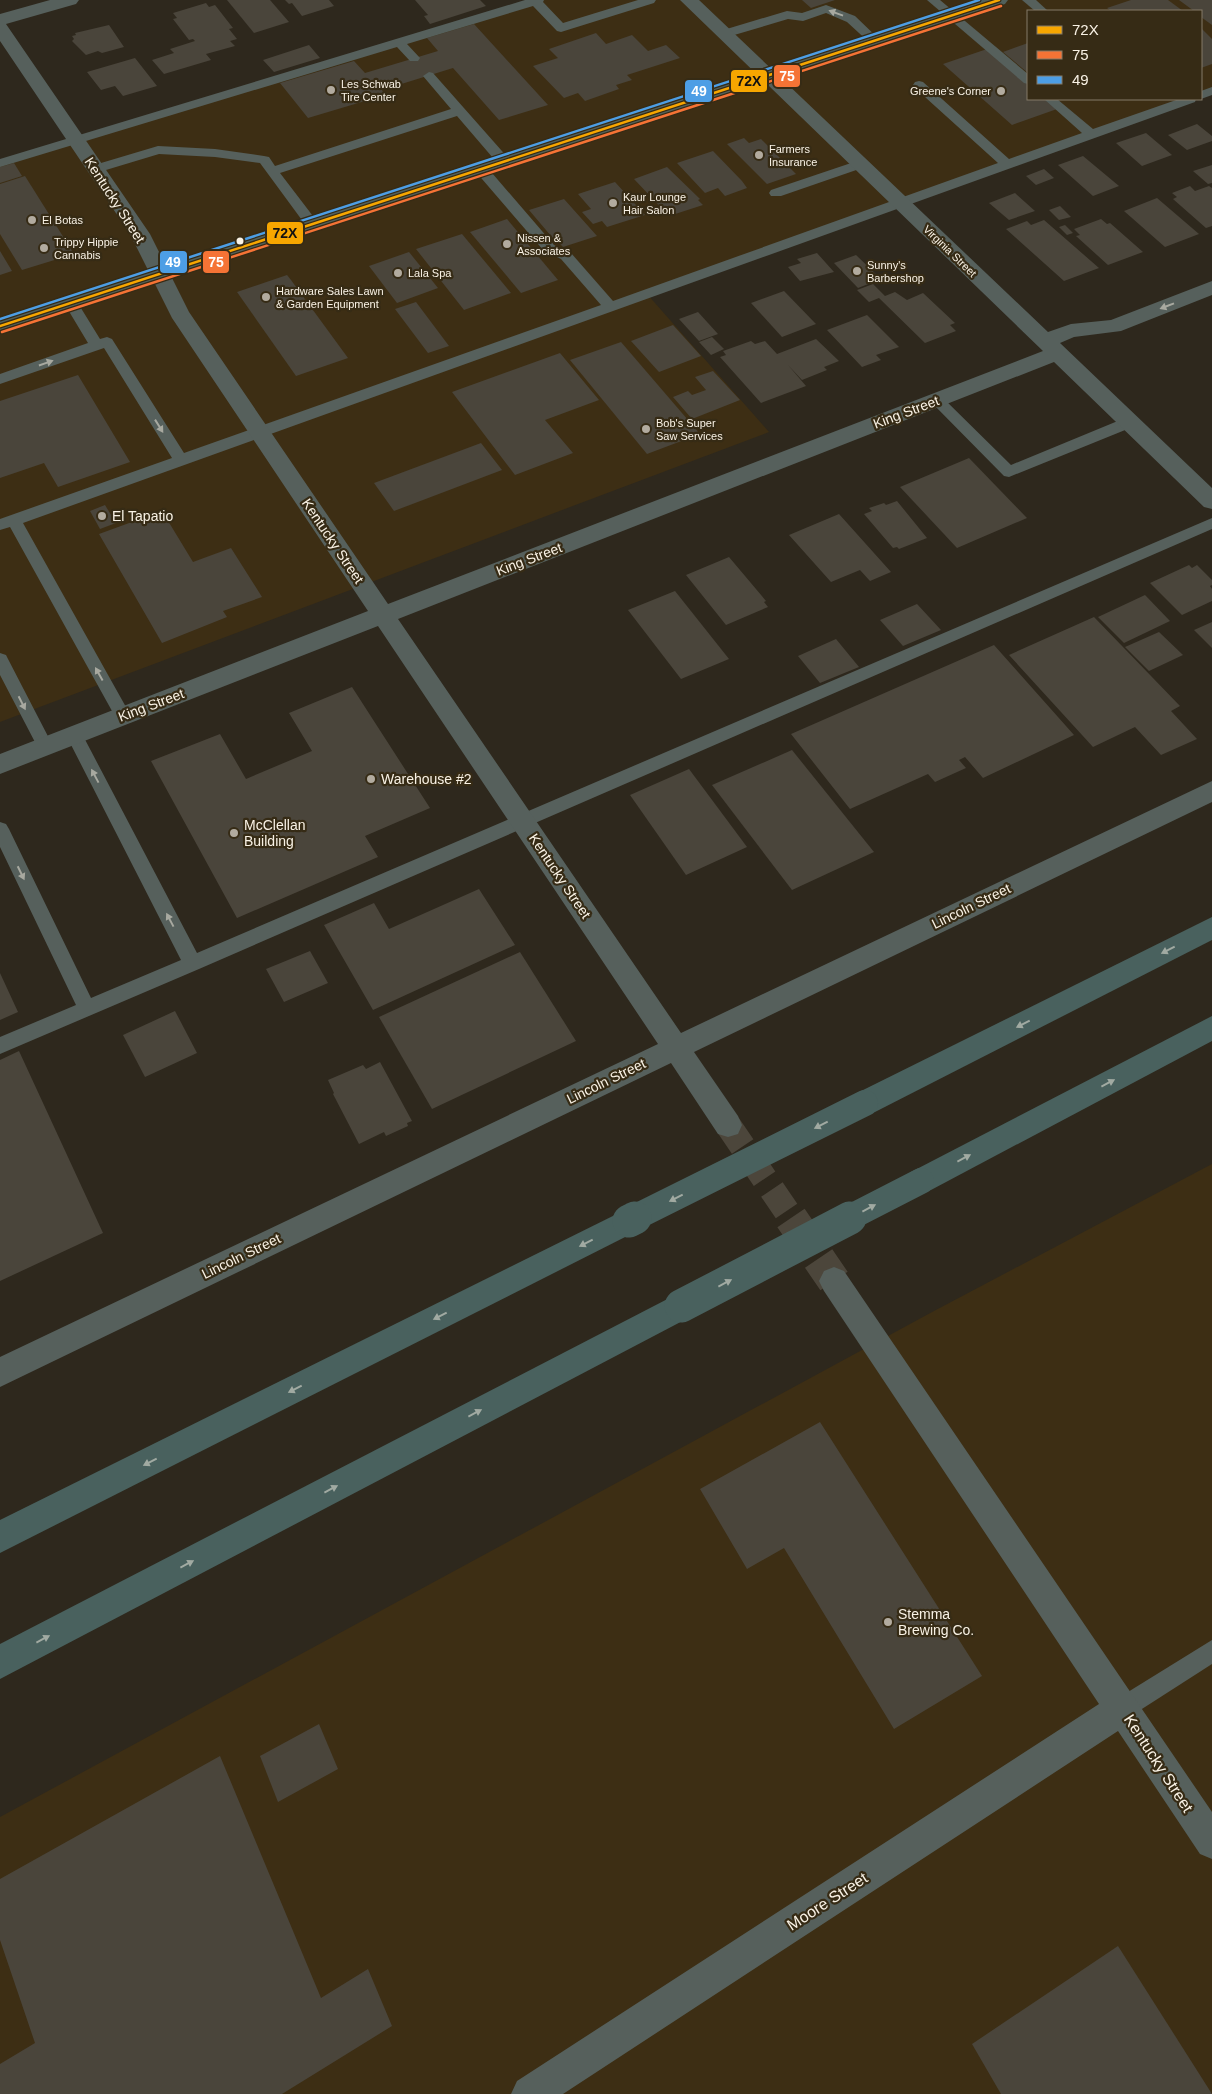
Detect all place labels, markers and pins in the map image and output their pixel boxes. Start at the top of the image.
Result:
place label: Les Schwab Tire Center [341,78,401,103]
marker: Les Schwab Tire Center [325,84,337,96]
place label: Greene's Corner [910,85,991,97]
marker: Greene's Corner [995,85,1007,97]
place label: Farmers Insurance [769,143,817,168]
marker: Farmers Insurance [753,149,765,161]
place label: Kaur Lounge Hair Salon [623,191,686,216]
marker: Kaur Lounge Hair Salon [607,197,619,209]
marker: El Botas [26,214,38,226]
place label: El Botas [42,214,83,226]
place label: Nissen & Associates [517,232,571,257]
place label: Trippy Hippie Cannabis [54,236,118,261]
unlabelled marker [235,236,245,246]
marker: Nissen & Associates [501,238,513,250]
marker: Trippy Hippie Cannabis [38,242,50,254]
place label: Sunny's Barbershop [867,259,924,284]
marker: Sunny's Barbershop [851,265,863,277]
marker: Lala Spa [392,267,404,279]
place label: Lala Spa [408,267,452,279]
place label: Hardware Sales Lawn & Garden Equipment [276,285,384,310]
marker: Hardware Sales Lawn & Garden Equipment [260,291,272,303]
place label: Bob's Super Saw Services [656,417,723,442]
marker: Bob's Super Saw Services [640,423,652,435]
place label: El Tapatio [112,508,173,524]
marker: El Tapatio [96,510,108,522]
place label: Warehouse #2 [381,771,472,787]
marker: Warehouse #2 [365,773,377,785]
place label: McClellan Building [244,817,305,849]
marker: McClellan Building [228,827,240,839]
place label: Stemma Brewing Co. [898,1606,974,1638]
marker: Stemma Brewing Co. [882,1616,894,1628]

